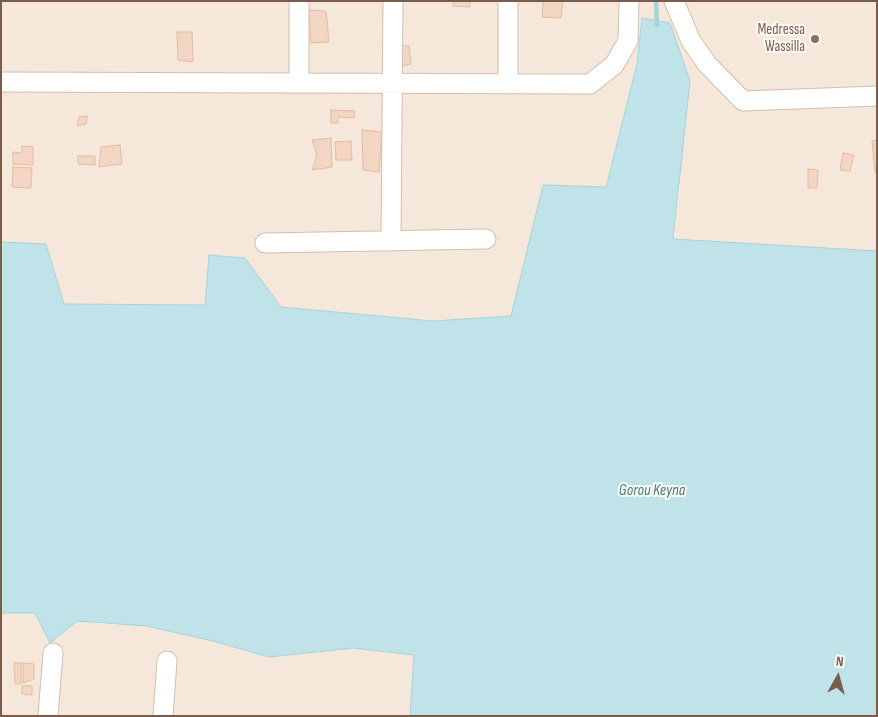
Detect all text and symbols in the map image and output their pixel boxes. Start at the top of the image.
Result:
place label: Medressa Wassilla [757,21,805,56]
marker: Medressa Wassilla [809,33,821,45]
water label: Gorou Keyna [619,481,685,501]
north arrow [813,652,863,702]
text: N [835,653,845,671]

